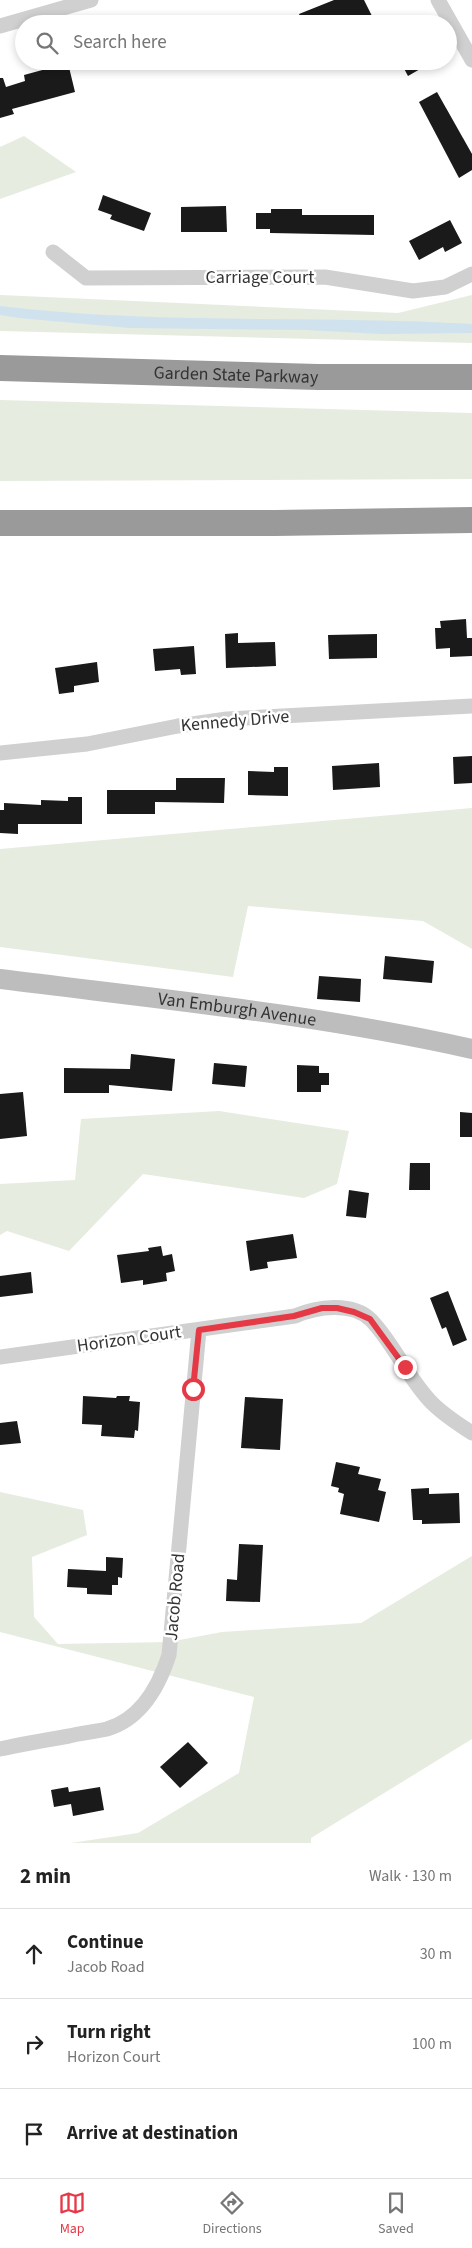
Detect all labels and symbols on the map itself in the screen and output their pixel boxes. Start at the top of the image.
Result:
street label: Carriage Court [206,265,314,290]
street label: Garden State Parkway [153,360,319,390]
street label: Kennedy Drive [180,704,290,738]
street label: Van Emburgh Avenue [156,986,318,1032]
street label: Horizon Court [75,1319,183,1359]
route end [394,1356,417,1379]
route start [182,1378,205,1401]
street label: Jacob Road [159,1552,191,1642]

